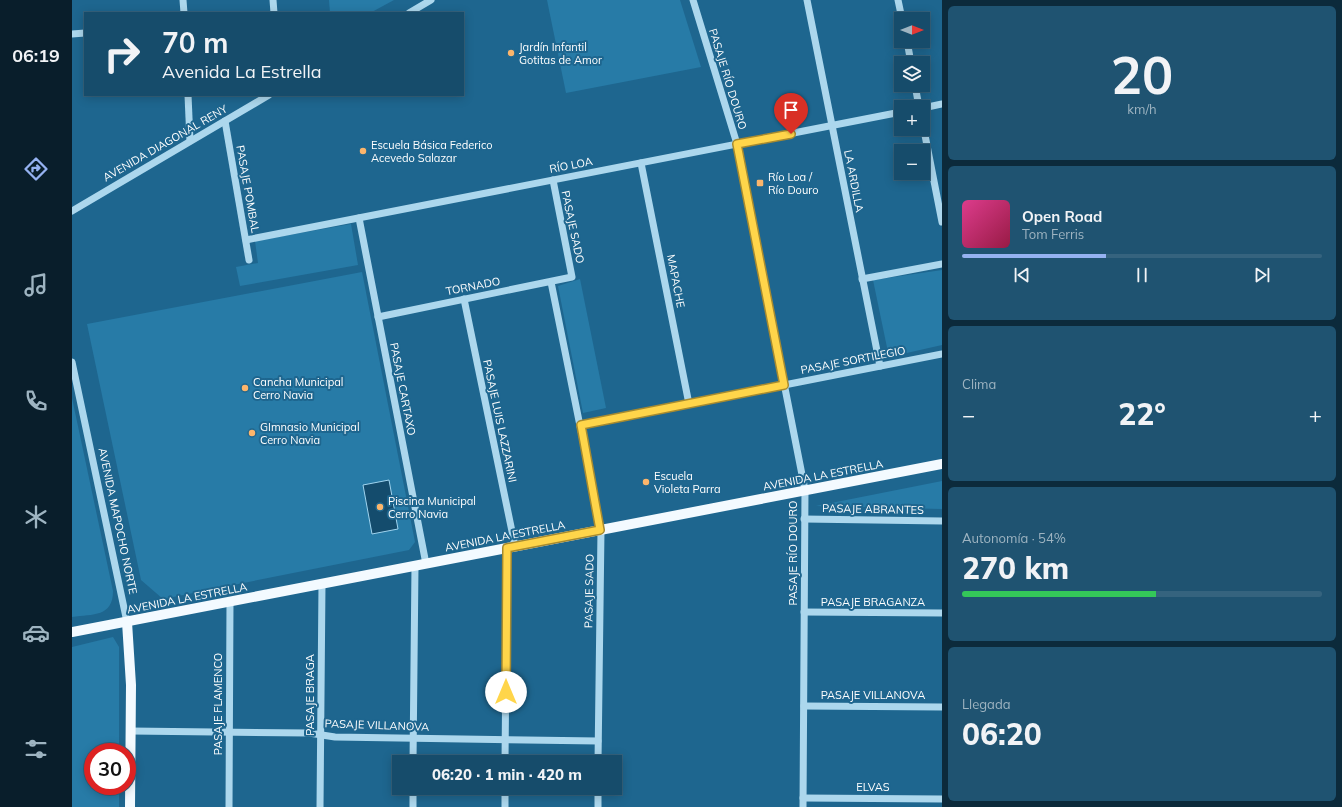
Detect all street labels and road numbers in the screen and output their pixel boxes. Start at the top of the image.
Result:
street label: PASAJE RÍO DOURO [706,27,750,131]
street label: AVENIDA DIAGONAL RENY [100,101,230,184]
street label: PASAJE POMBAL [233,144,263,234]
street label: LA ARDILLA [841,149,867,213]
street label: RÍO LOA [548,154,594,176]
street label: PASAJE SADO [558,189,588,265]
street label: MAPACHE [664,253,688,309]
street label: TORNADO [445,274,501,298]
street label: PASAJE CARTAXO [387,341,419,437]
street label: PASAJE SORTILEGIO [799,343,907,377]
street label: PASAJE LUIS LAZZARINI [480,358,520,484]
street label: AVENIDA MAPOCHO NORTE [96,446,140,596]
street label: AVENIDA LA ESTRELLA [762,456,884,494]
street label: PASAJE RÍO DOURO [786,500,800,606]
street label: PASAJE ABRANTES [822,501,924,517]
street label: AVENIDA LA ESTRELLA [444,517,566,555]
street label: PASAJE SADO [581,554,597,628]
street label: AVENIDA LA ESTRELLA [126,579,248,617]
street label: PASAJE BRAGANZA [821,595,925,609]
street label: PASAJE FLAMENCO [211,653,225,755]
street label: PASAJE BRAGA [303,654,317,736]
street label: PASAJE VILLANOVA [821,688,925,702]
street label: PASAJE VILLANOVA [325,716,429,734]
street label: ELVAS [856,780,890,794]

